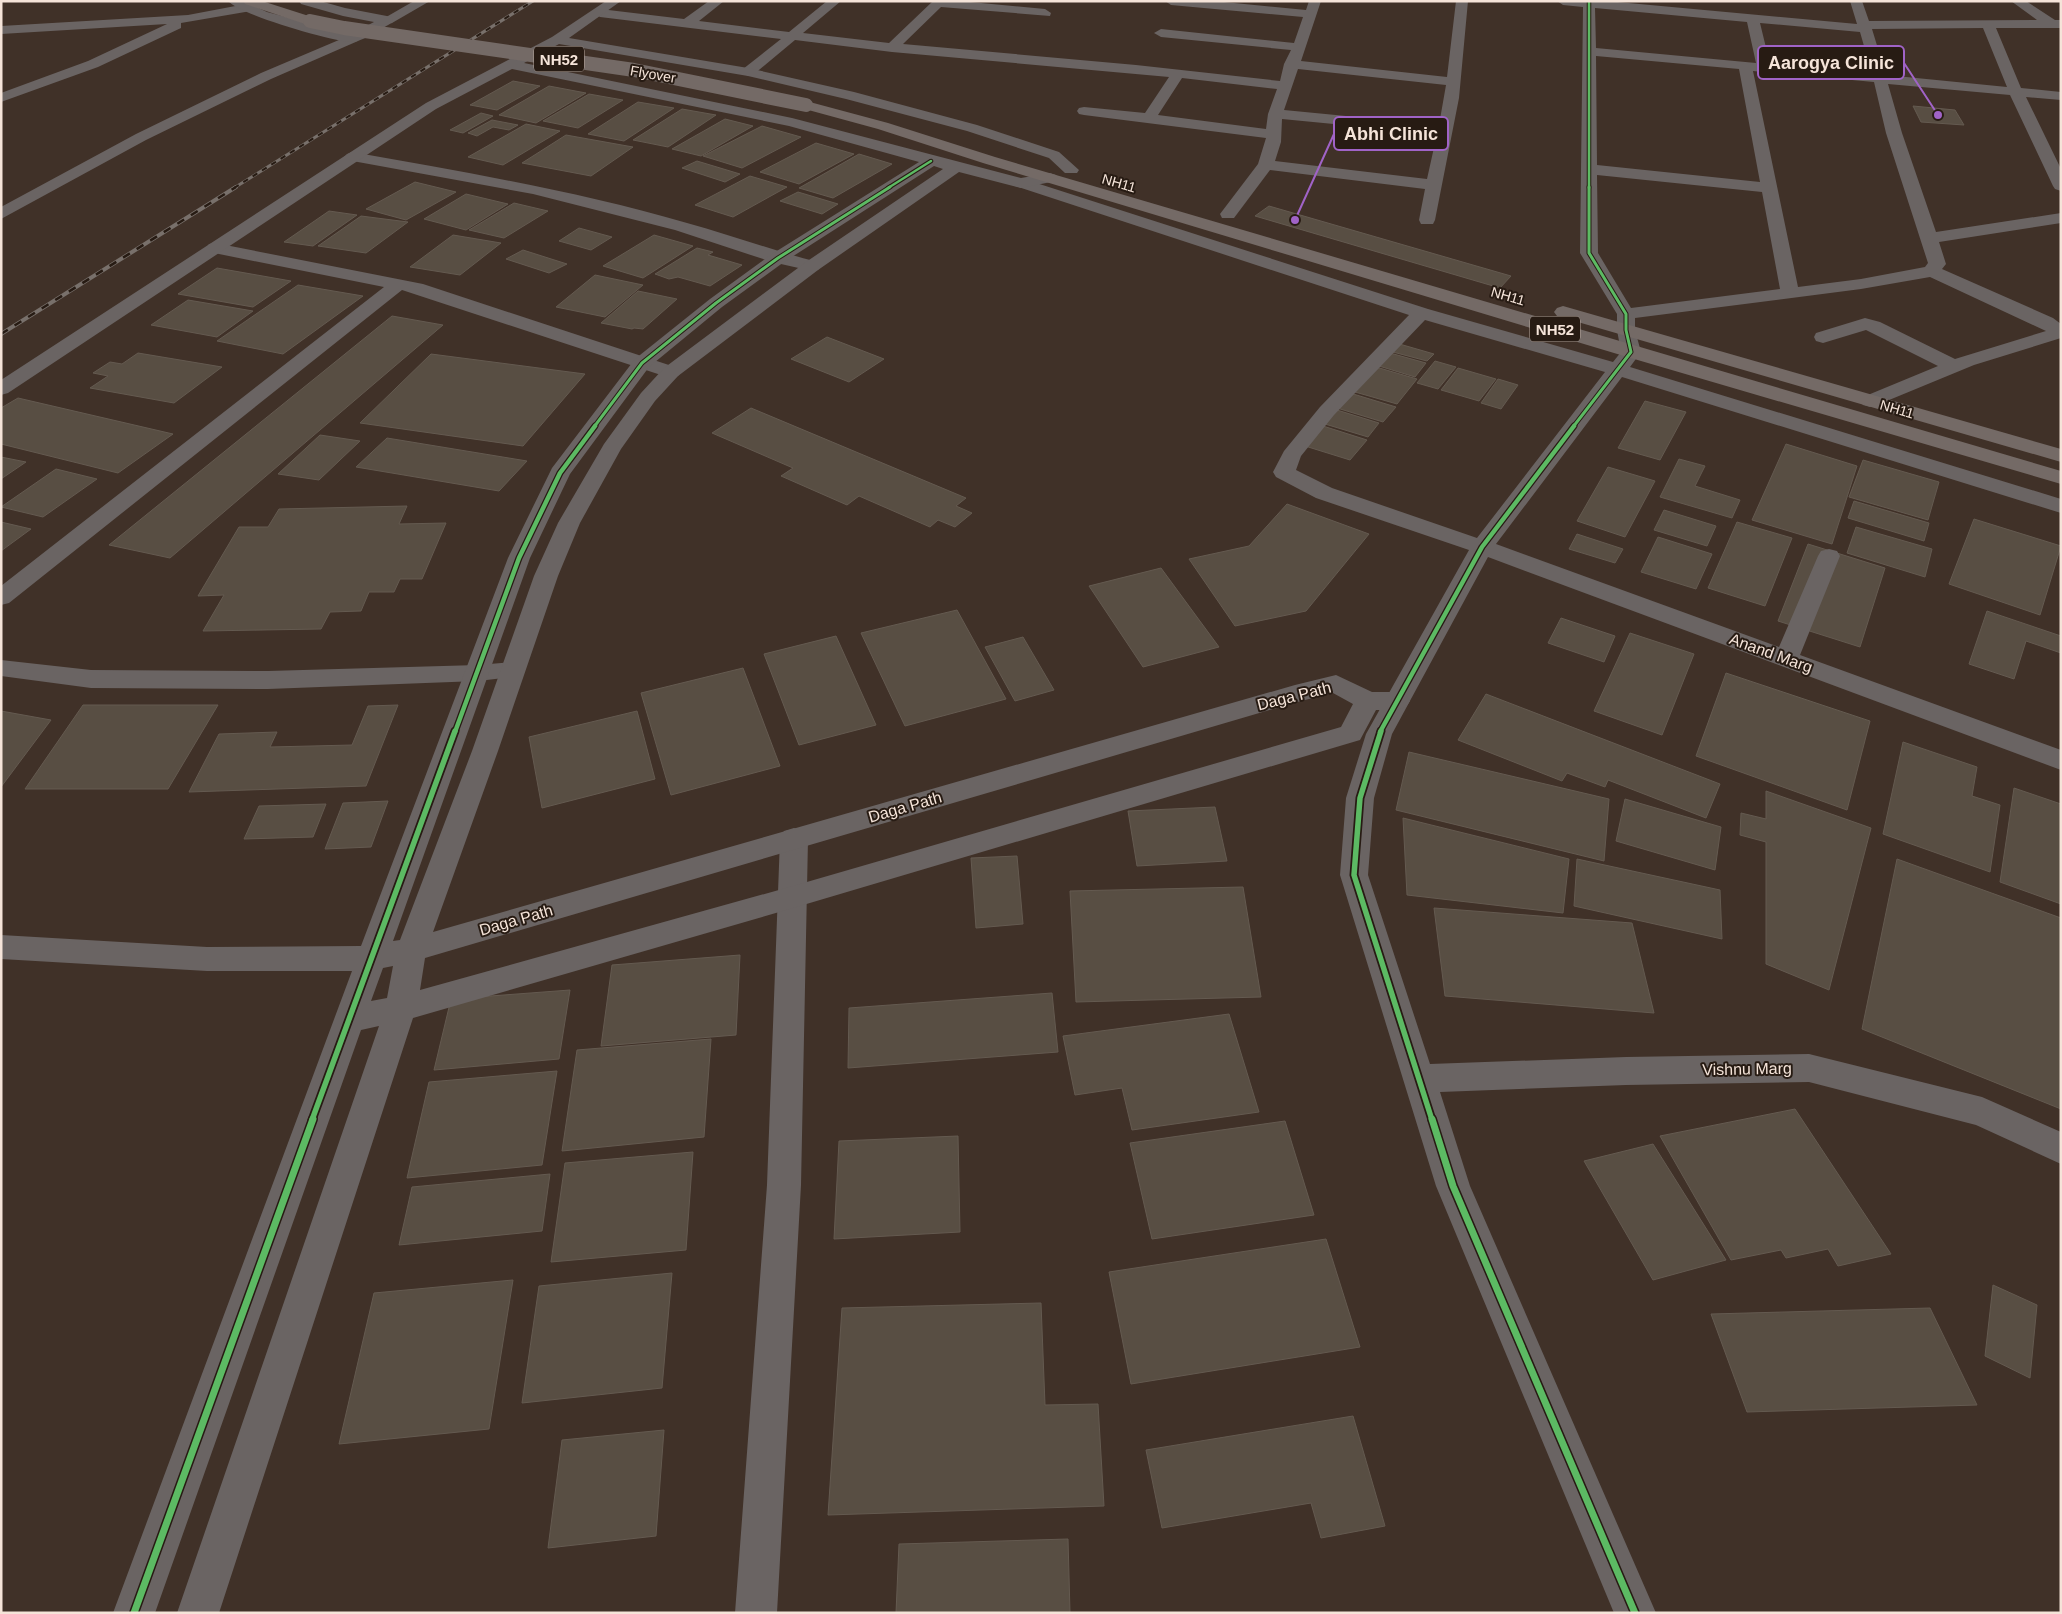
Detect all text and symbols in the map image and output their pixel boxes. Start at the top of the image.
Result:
road number: NH52 [534,46,584,72]
callout: Aarogya Clinic [1758,46,1904,79]
text: Aarogya Clinic [1768,53,1894,73]
street label: Flyover [629,62,677,86]
callout: Abhi Clinic [1334,117,1448,150]
text: Abhi Clinic [1344,124,1438,144]
street label: NH11 [1100,171,1138,196]
street label: NH11 [1489,284,1527,309]
road number: NH52 [1530,316,1580,342]
street label: NH11 [1878,397,1916,422]
street label: Anand Marg [1727,630,1815,676]
street label: Daga Path [1255,679,1333,713]
street label: Daga Path [866,788,944,826]
street label: Daga Path [477,901,555,939]
street label: Vishnu Marg [1702,1060,1792,1078]

